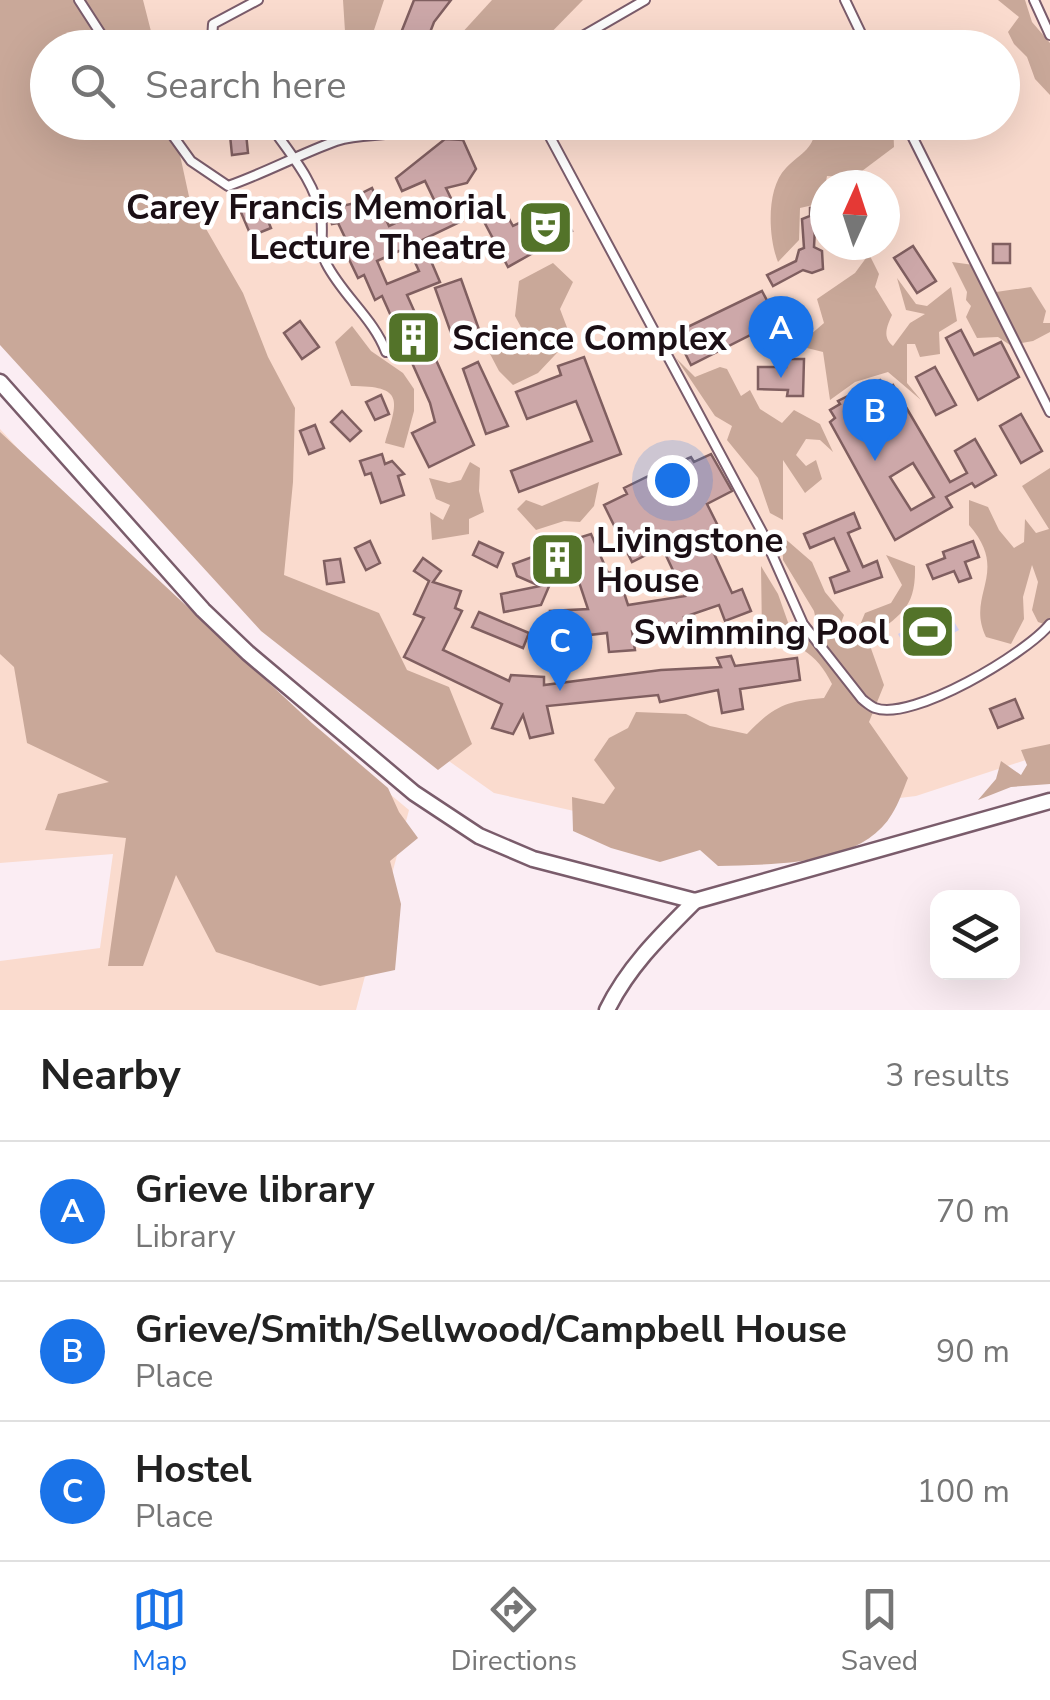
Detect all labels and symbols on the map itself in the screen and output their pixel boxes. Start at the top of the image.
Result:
north arrow [810,170,900,260]
place label: Carey Francis Memorial Lecture Theatre [126,184,506,271]
theatre icon: Carey Francis Memorial Lecture Theatre [515,197,575,257]
pin: A [748,296,814,378]
building icon: Science Complex [383,308,443,368]
place label: Science Complex [452,315,728,362]
pin: B [842,378,908,461]
your location [647,455,698,506]
place label: Livingstone House [596,517,783,604]
building icon: Livingstone House [527,530,587,590]
sports icon: Swimming Pool [898,602,958,662]
pin: C [528,608,592,691]
place label: Swimming Pool [634,609,889,656]

